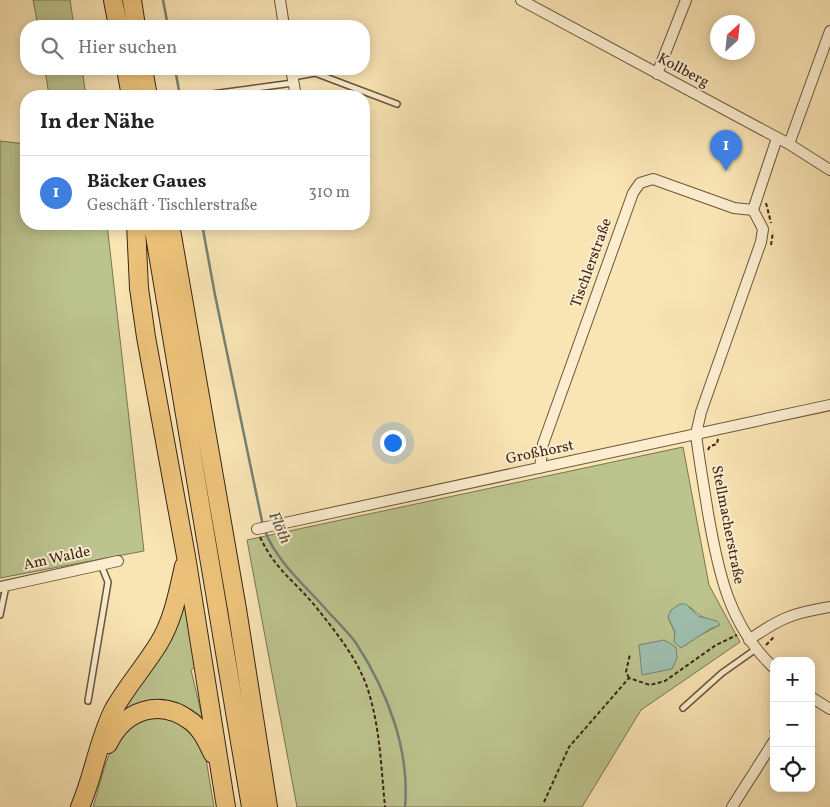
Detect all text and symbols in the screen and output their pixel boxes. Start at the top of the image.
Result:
north arrow [710,15,755,60]
search box [20,20,370,75]
icon: search [38,34,66,62]
text: Hier suchen [78,35,177,61]
street label: Kollberg [654,49,713,93]
text: In der Nähe [40,108,155,137]
pin: 1 [710,130,742,171]
text: Bäcker Gaues [87,169,206,195]
text: 1 [53,182,59,204]
text: 310 m [309,182,350,204]
text: Geschäft · Tischlerstraße [87,195,257,217]
street label: Tischlerstraße [566,215,618,311]
your location [380,430,406,456]
street label: Großhorst [504,436,576,470]
street label: Stellmacherstraße [705,464,749,586]
water label: Flöth [262,508,296,548]
street label: Am Walde [22,542,92,576]
map controls [770,657,815,792]
button: + [770,657,815,702]
button: − [770,702,815,747]
button: locate [770,747,815,792]

